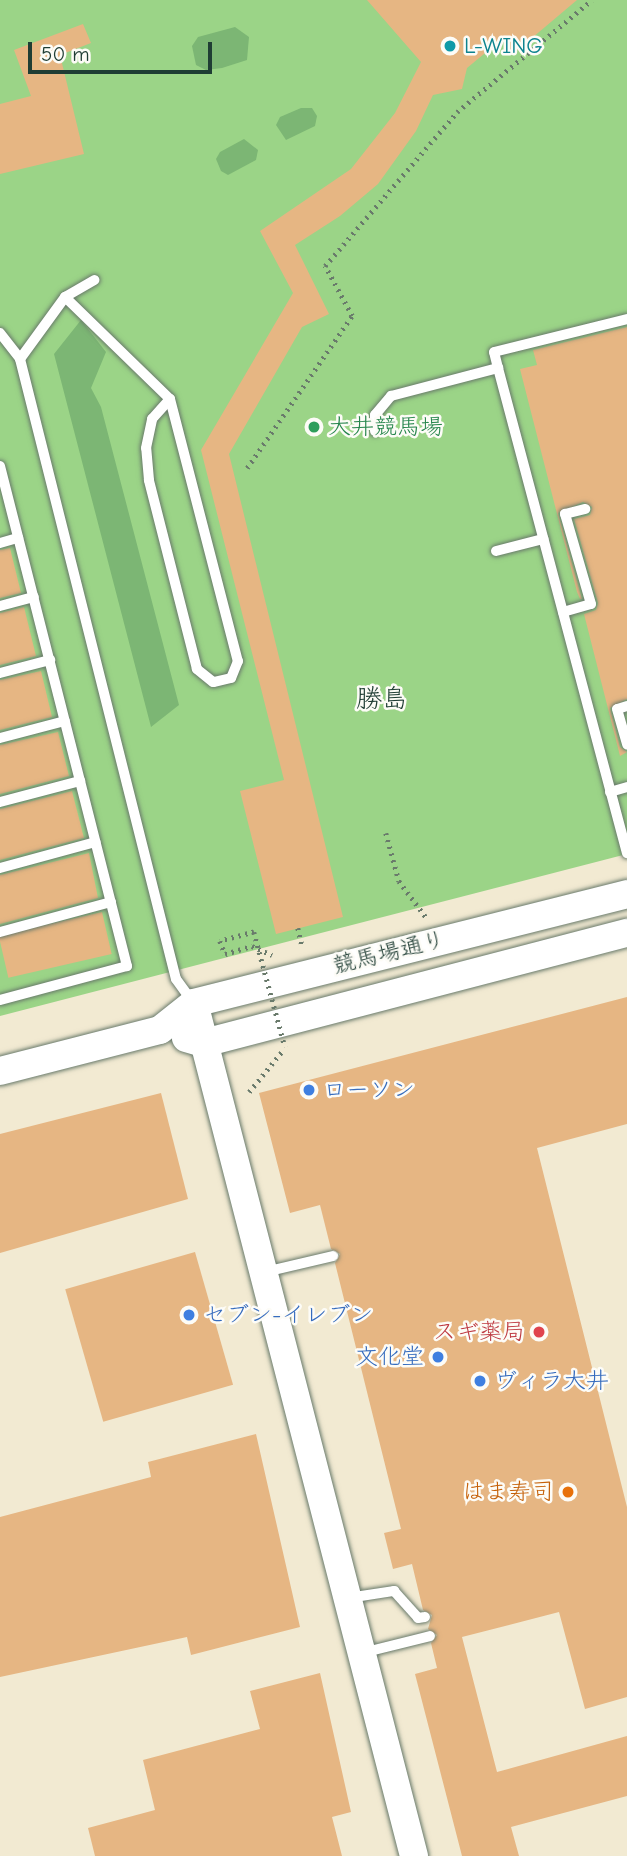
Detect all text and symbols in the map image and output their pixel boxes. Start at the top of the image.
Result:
scale bar [32,28,215,72]
place label: L-WING [464,32,543,60]
marker: L-WING [442,38,458,54]
text: 50 m [41,42,90,66]
place label: 大井競馬場 [328,413,443,441]
marker: 大井競馬場 [306,419,322,435]
district label: 勝島 [356,684,408,716]
street label: 競馬場通り [330,926,448,980]
place label: ローソン [323,1076,415,1104]
marker: ローソン [301,1082,317,1098]
place label: セブン-イレブン [203,1301,373,1329]
marker: セブン-イレブン [181,1307,197,1323]
place label: スギ薬局 [433,1318,525,1346]
marker: スギ薬局 [531,1324,547,1340]
place label: 文化堂 [355,1343,424,1371]
marker: 文化堂 [430,1349,446,1365]
place label: ヴィラ大井 [494,1367,609,1395]
marker: ヴィラ大井 [472,1373,488,1389]
place label: はま寿司 [462,1478,554,1506]
marker: はま寿司 [560,1484,576,1500]

